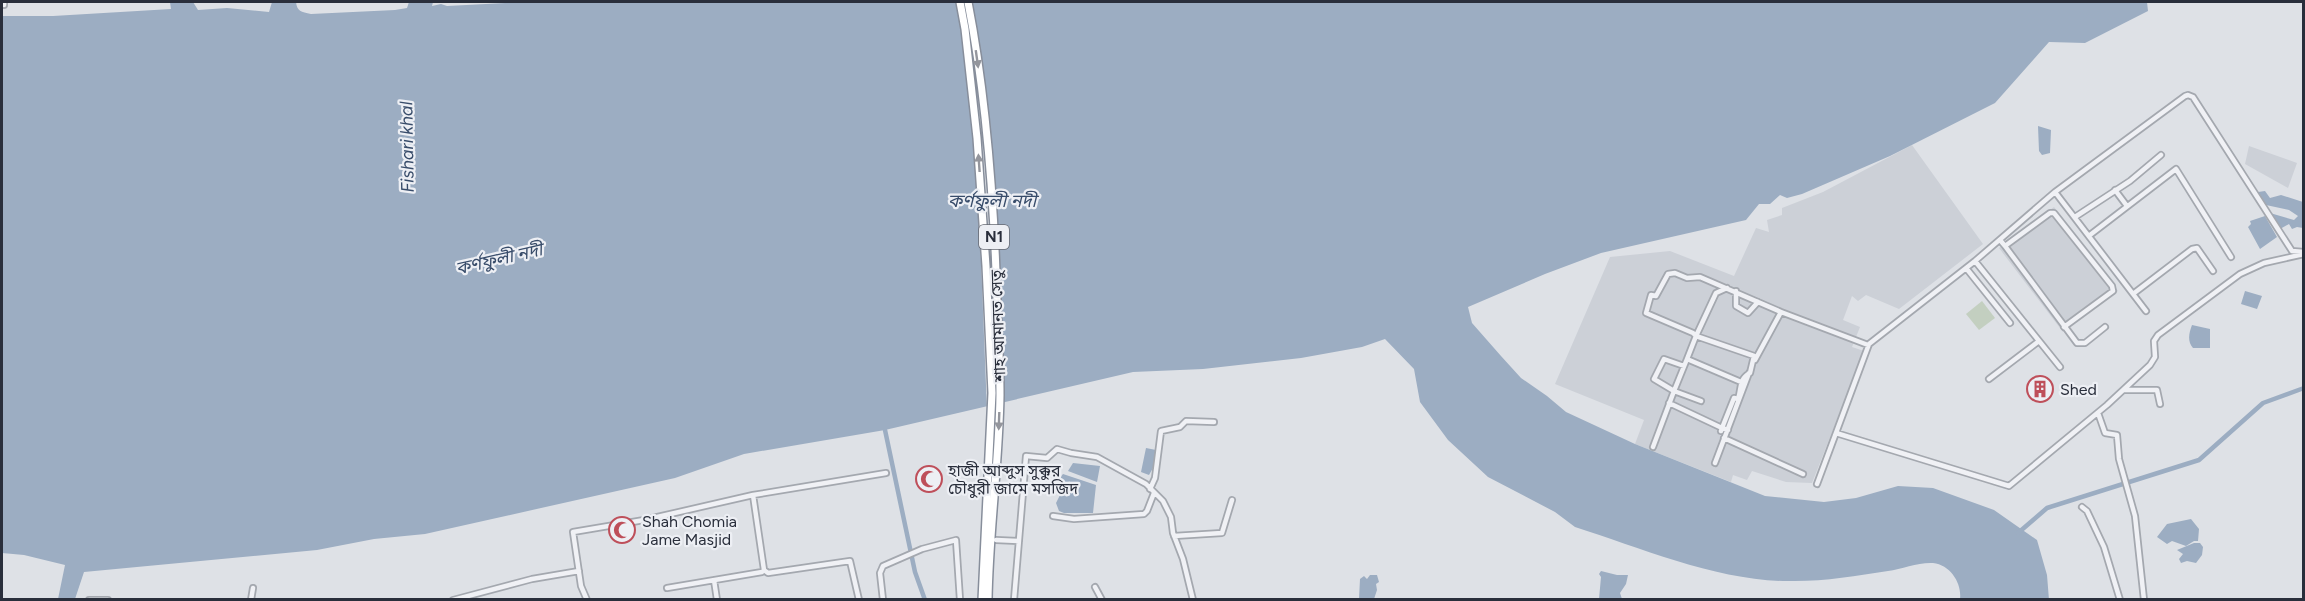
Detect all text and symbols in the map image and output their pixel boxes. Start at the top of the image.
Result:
one-way arrow [973,50,982,69]
water label: Fishari khal [395,100,419,193]
one-way arrow [974,153,983,172]
water label: কর্ণফুলী নদী [948,190,1040,212]
road number: N1 [979,225,1009,249]
water label: কর্ণফুলী নদী [453,238,548,280]
street label: শাহ আমানত সেতু [987,269,1010,383]
building icon: Shed [2025,374,2055,404]
place label: Shed [2060,380,2097,399]
one-way arrow [994,412,1004,431]
place label: হাজী আব্দুস সুক্কুর চৌধুরী জামে মসজিদ [947,461,1079,498]
mosque icon: হাজী আব্দুস সুক্কুর চৌধুরী জামে মসজিদ [914,464,944,494]
place label: Shah Chomia Jame Masjid [642,512,737,549]
mosque icon: Shah Chomia Jame Masjid [607,515,637,545]

